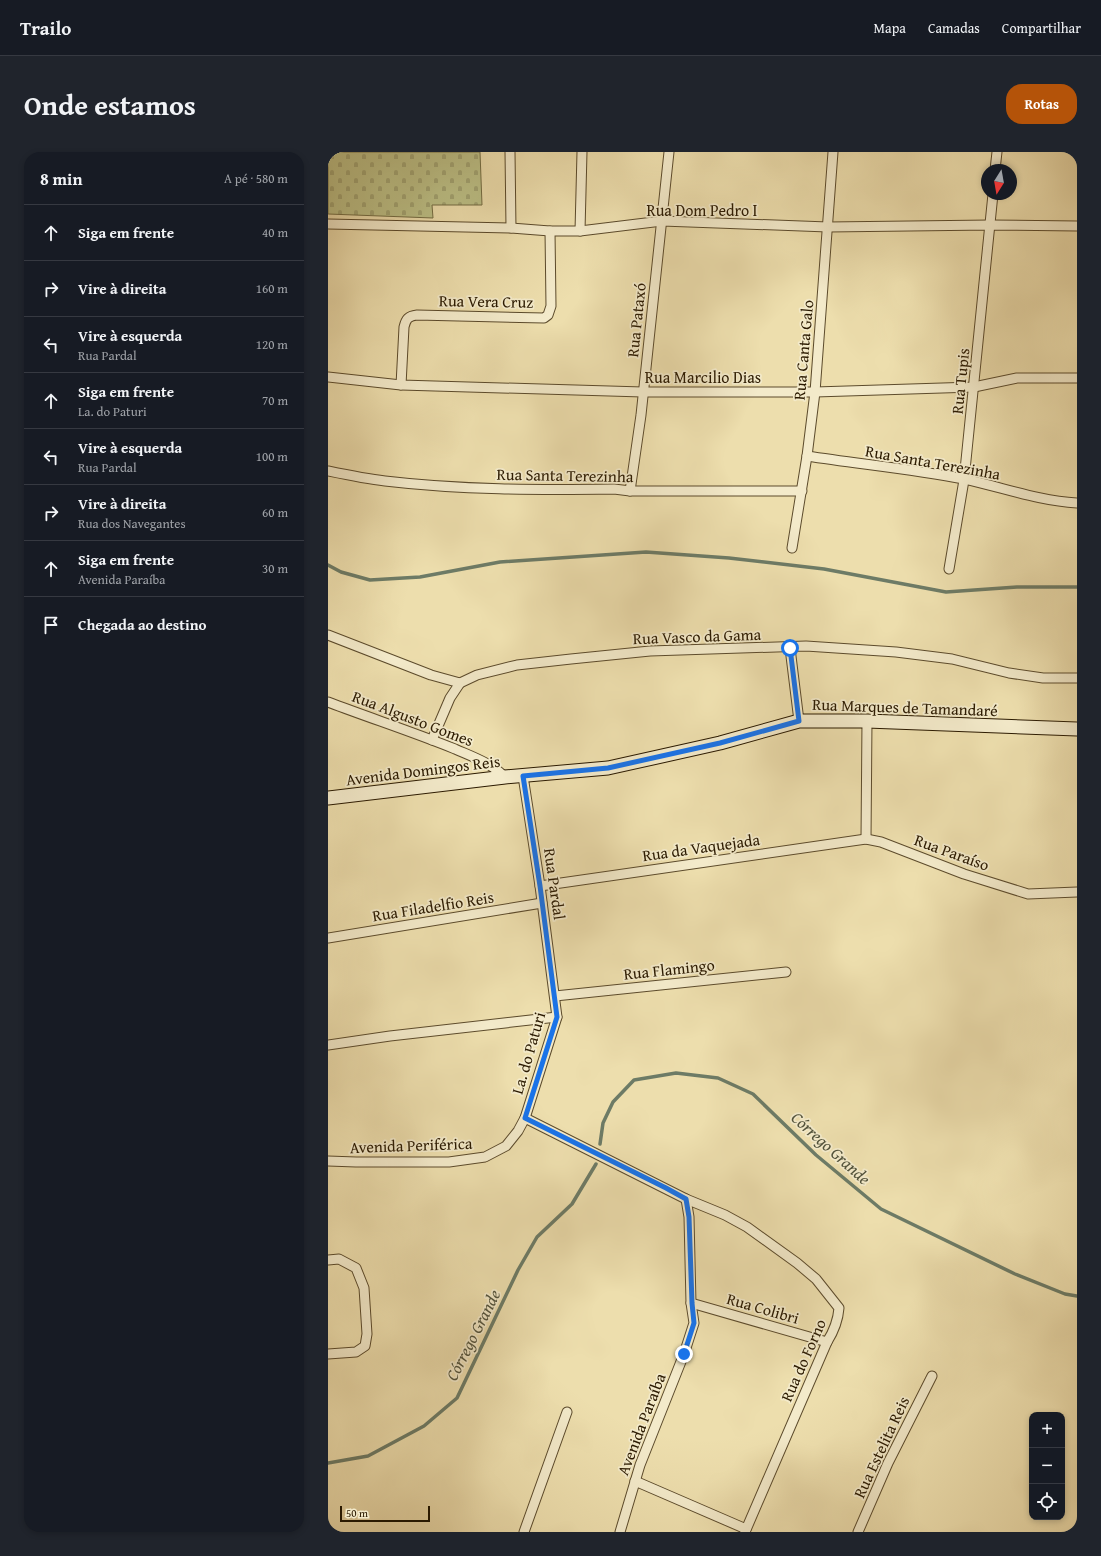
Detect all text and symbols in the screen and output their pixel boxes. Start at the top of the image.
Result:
text: Trailo [20,14,71,42]
text: Mapa [874,18,906,38]
text: Camadas [928,18,980,38]
text: Compartilhar [1002,18,1081,38]
text: Onde estamos [24,84,196,125]
button: Rotas [1006,84,1077,124]
north arrow [981,164,1017,200]
text: 8 min [40,166,82,191]
text: A pé · 580 m [224,169,288,188]
street label: Rua Dom Pedro I [646,198,758,222]
icon: ahead [40,222,62,244]
text: Siga em frente [78,222,174,243]
text: 40 m [262,223,288,242]
icon: right [40,278,62,300]
text: Vire à direita [78,278,166,299]
text: 160 m [256,279,288,298]
street label: Rua Pataxó [620,282,652,358]
street label: Rua Vera Cruz [439,288,533,314]
street label: Rua Canta Galo [787,299,819,401]
text: Vire à esquerda [78,325,182,346]
icon: left [40,334,62,356]
text: 120 m [256,335,288,354]
text: Rua Pardal [78,346,137,365]
street label: Rua Tupis [945,347,975,415]
street label: Rua Marcilio Dias [645,365,761,389]
text: Siga em frente [78,381,174,402]
icon: ahead [40,390,62,412]
text: 70 m [262,391,288,410]
text: La. do Paturi [78,402,147,421]
text: Vire à esquerda [78,437,182,458]
street label: Rua Santa Terezinha [864,438,1003,486]
icon: left [40,446,62,468]
text: 100 m [256,447,288,466]
text: Rua Pardal [78,458,137,477]
street label: Rua Santa Terezinha [496,462,634,488]
text: Vire à direita [78,493,166,514]
icon: right [40,502,62,524]
text: 60 m [262,503,288,522]
text: Rua dos Navegantes [78,514,186,533]
text: Siga em frente [78,549,174,570]
icon: ahead [40,558,62,580]
text: 30 m [262,559,288,578]
text: Avenida Paraíba [78,570,165,589]
icon: arrive [40,614,62,636]
text: Chegada ao destino [78,614,206,635]
street label: Rua Vasco da Gama [632,622,762,650]
route start [781,639,799,657]
street label: Rua Algusto Gomes [349,684,477,752]
street label: Rua Marques de Tamandaré [812,692,998,722]
street label: Avenida Domingos Reis [345,749,501,791]
street label: Rua da Vaquejada [641,827,762,867]
street label: Rua Paraíso [911,827,993,877]
street label: Rua Pardal [538,847,572,922]
street label: Rua Filadelfio Reis [371,885,495,927]
street label: Rua Flamingo [622,952,716,986]
street label: La. do Paturi [505,1009,551,1097]
water label: Córrego Grande [786,1105,877,1190]
street label: Avenida Periférica [349,1131,473,1159]
water label: Córrego Grande [439,1285,506,1385]
street label: Rua Colibri [724,1286,802,1330]
street label: Rua do Forno [774,1315,832,1405]
route end [675,1345,693,1363]
street label: Avenida Paraíba [611,1369,672,1479]
street label: Rua Estelita Reis [847,1392,915,1502]
map controls [1029,1412,1065,1520]
button: + [1029,1412,1065,1448]
button: − [1029,1448,1065,1484]
button: locate [1029,1484,1065,1520]
scale bar [340,1504,430,1523]
text: 50 m [346,1505,368,1521]

